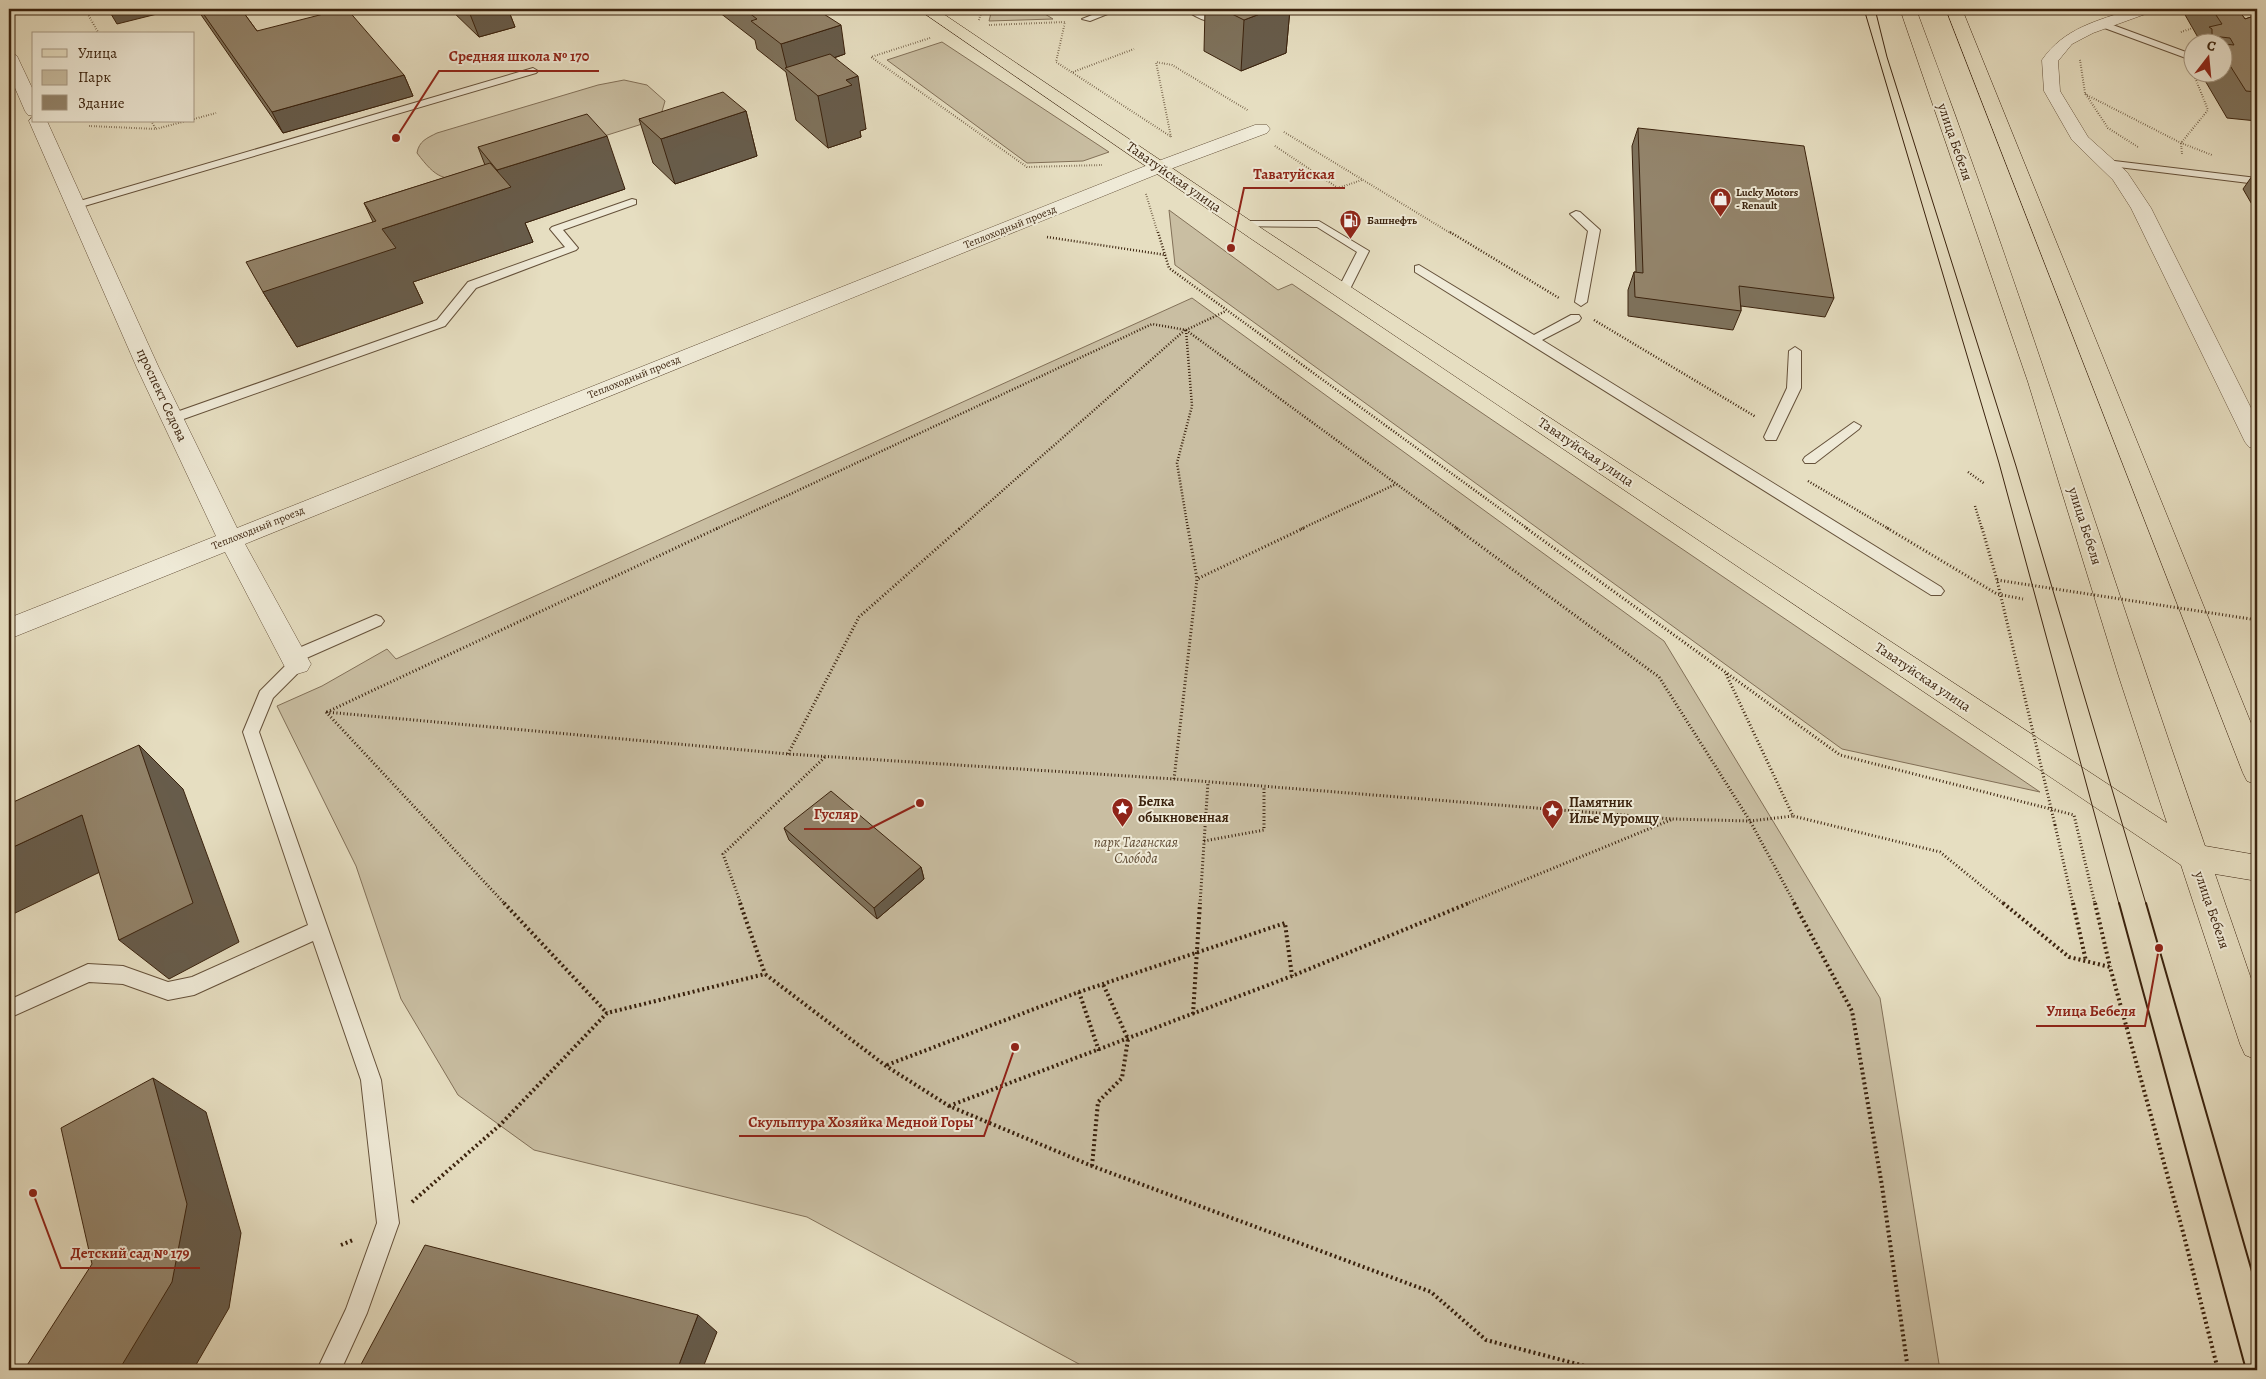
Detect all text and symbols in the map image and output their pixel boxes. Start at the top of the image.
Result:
legend [32,32,195,122]
north arrow [2184,32,2234,82]
text: С [2205,36,2219,56]
callout: Средняя школа № 170 [439,41,599,71]
text: Улица [78,43,117,63]
text: Средняя школа № 170 [449,46,590,66]
text: Парк [78,67,111,87]
text: Здание [78,93,125,113]
street label: улица Бебеля [1933,100,1977,183]
street label: Таватуйская улица [1123,137,1226,217]
callout: Таватуйская [1244,158,1345,188]
text: Таватуйская [1253,164,1335,184]
place label: Lucky Motors - Renault [1736,185,1799,213]
shop icon: Lucky Motors - Renault [1708,186,1732,217]
street label: Теплоходный проезд [961,201,1059,252]
fuel station icon: Башнефть [1339,208,1363,239]
place label: Башнефть [1367,213,1417,228]
street label: проспект Седова [132,345,192,445]
street label: Теплоходный проезд [585,351,683,402]
street label: Таватуйская улица [1534,413,1638,492]
street label: улица Бебеля [2063,484,2107,568]
street label: Теплоходный проезд [209,502,307,553]
street label: Таватуйская улица [1871,638,1975,717]
place label: Белка обыкновенная [1138,792,1229,827]
place label: Памятник Илье Муромцу [1569,793,1659,828]
place icon: Белка обыкновенная [1110,797,1134,828]
place icon: Памятник Илье Муромцу [1541,798,1565,829]
callout: Гусляр [804,799,869,829]
text: Гусляр [814,804,858,824]
park label: парк Таганская Слобода [1094,833,1178,868]
street label: улица Бебеля [2190,868,2234,951]
callout: Улица Бебеля [2036,996,2145,1026]
text: Улица Бебеля [2046,1001,2136,1021]
callout: Скульптура Хозяйка Медной Горы [739,1106,984,1136]
text: Скульптура Хозяйка Медной Горы [748,1112,974,1132]
callout: Детский сад № 179 [61,1238,200,1268]
text: Детский сад № 179 [71,1243,189,1263]

